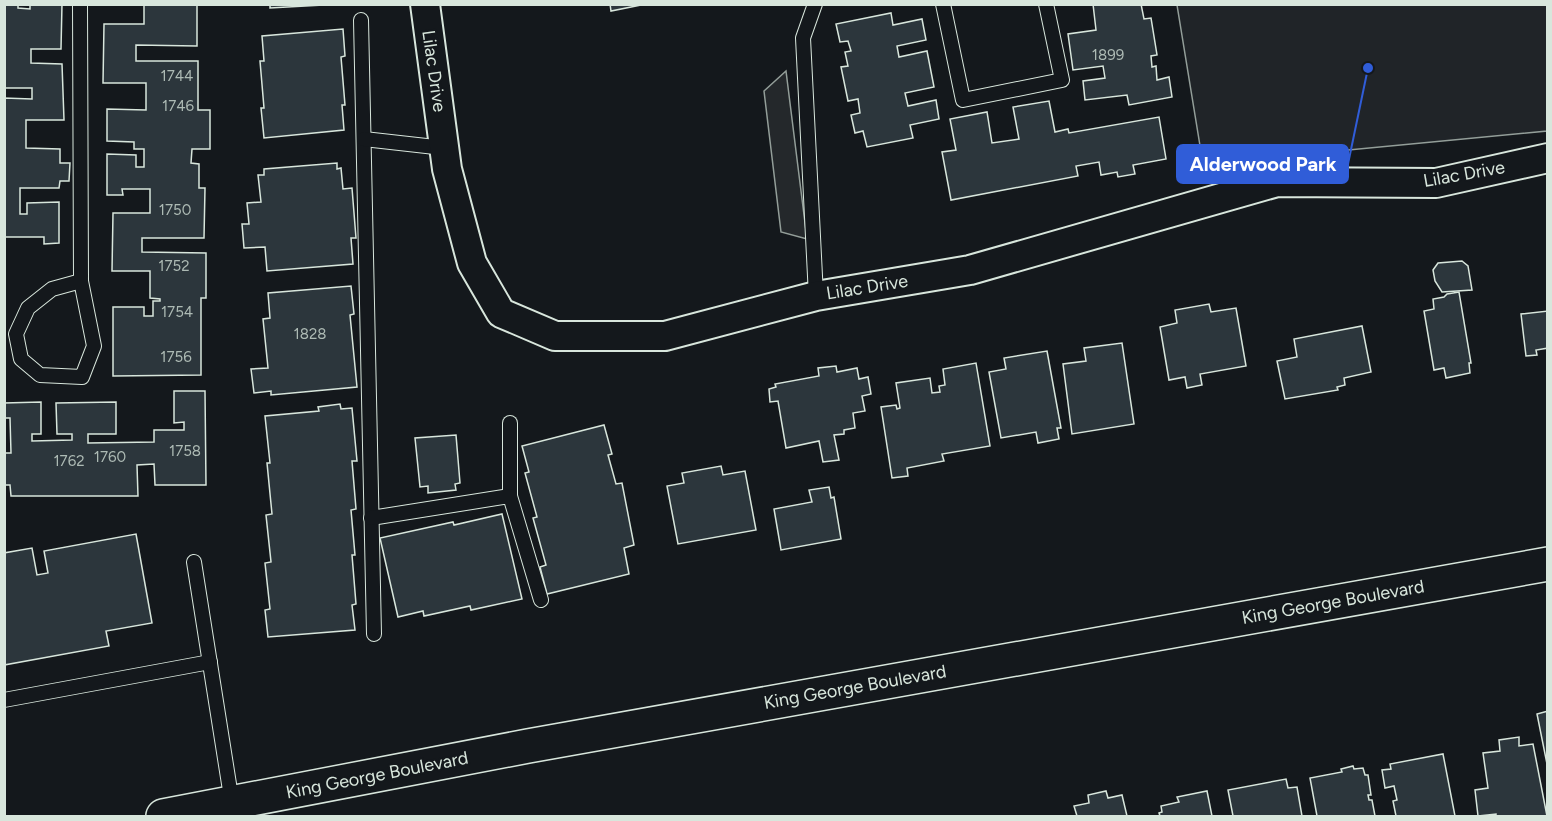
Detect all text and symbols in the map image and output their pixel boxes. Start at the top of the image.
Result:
street label: Lilac Drive [417,29,451,114]
house number: 1899 [1092,46,1124,64]
house number: 1744 [161,67,193,85]
house number: 1746 [162,97,195,115]
callout: Alderwood Park [1177,145,1348,183]
text: Alderwood Park [1190,152,1337,176]
street label: Lilac Drive [1421,156,1507,192]
house number: 1750 [159,201,191,219]
house number: 1752 [158,257,190,275]
street label: Lilac Drive [825,270,910,304]
house number: 1754 [161,303,193,321]
house number: 1828 [293,325,327,343]
house number: 1756 [160,348,192,366]
house number: 1758 [169,442,201,460]
house number: 1760 [94,448,126,466]
house number: 1762 [53,452,85,470]
street label: King George Boulevard [1240,575,1426,629]
street label: King George Boulevard [762,660,948,714]
street label: King George Boulevard [284,747,470,803]

